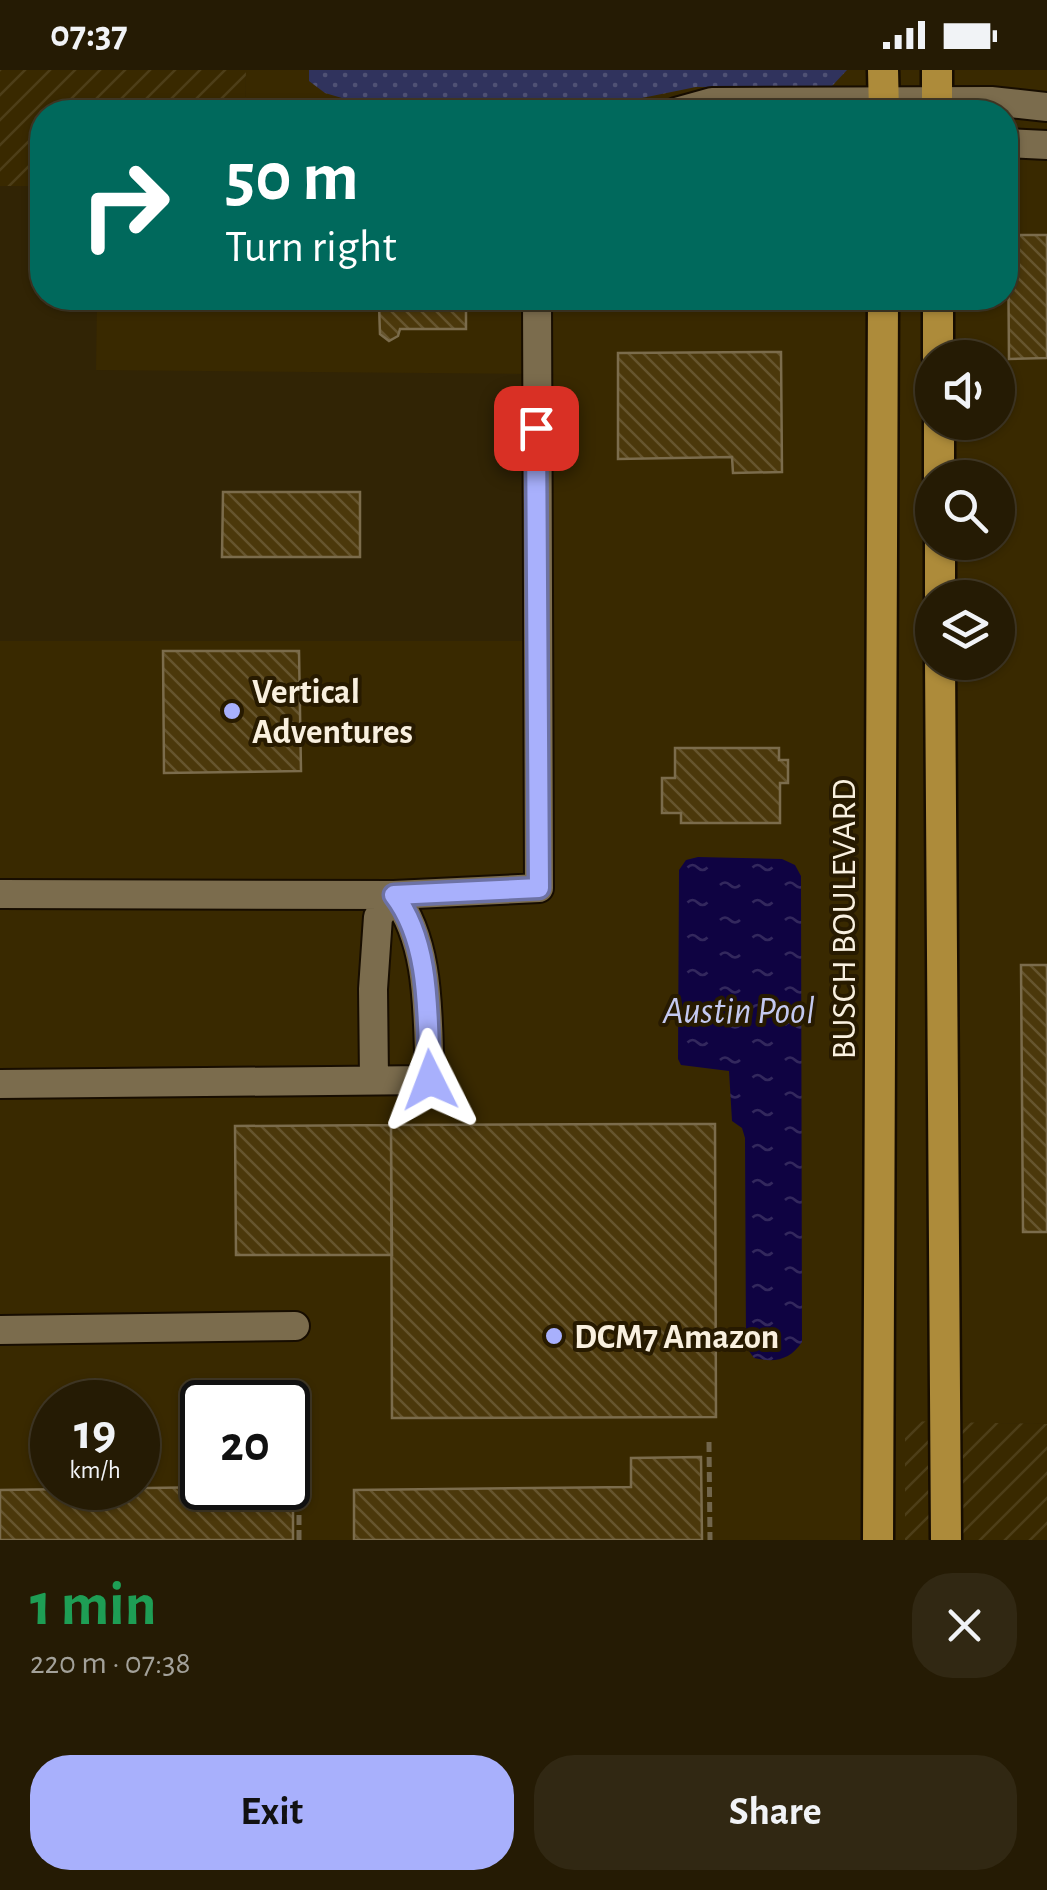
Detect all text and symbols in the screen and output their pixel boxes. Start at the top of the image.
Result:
text: 07:37 [50,16,128,54]
icon: right [60,140,190,270]
text: 50 m [225,143,359,213]
text: Turn right [225,225,397,270]
map controls [915,340,1015,680]
button: sound [915,340,1015,440]
pin [494,386,579,471]
icon: arrive [509,401,564,456]
button: search [915,460,1015,560]
button: layers [915,580,1015,680]
place label: Vertical Adventures [252,675,413,750]
marker: Vertical Adventures [221,700,243,722]
street label: BUSCH BOULEVARD [827,779,862,1059]
water label: Austin Pool [662,993,815,1031]
position arrow [378,1028,482,1132]
place label: DCM7 Amazon [574,1320,779,1355]
marker: DCM7 Amazon [543,1325,565,1347]
speed limit sign: 20 [180,1380,310,1510]
text: 19 [74,1408,116,1458]
text: km/h [69,1458,121,1483]
button: close [912,1573,1017,1678]
text: 1 min [30,1576,156,1636]
text: 220 m · 07:38 [30,1647,191,1679]
button: Exit [30,1755,514,1870]
button: Share [534,1755,1017,1870]

